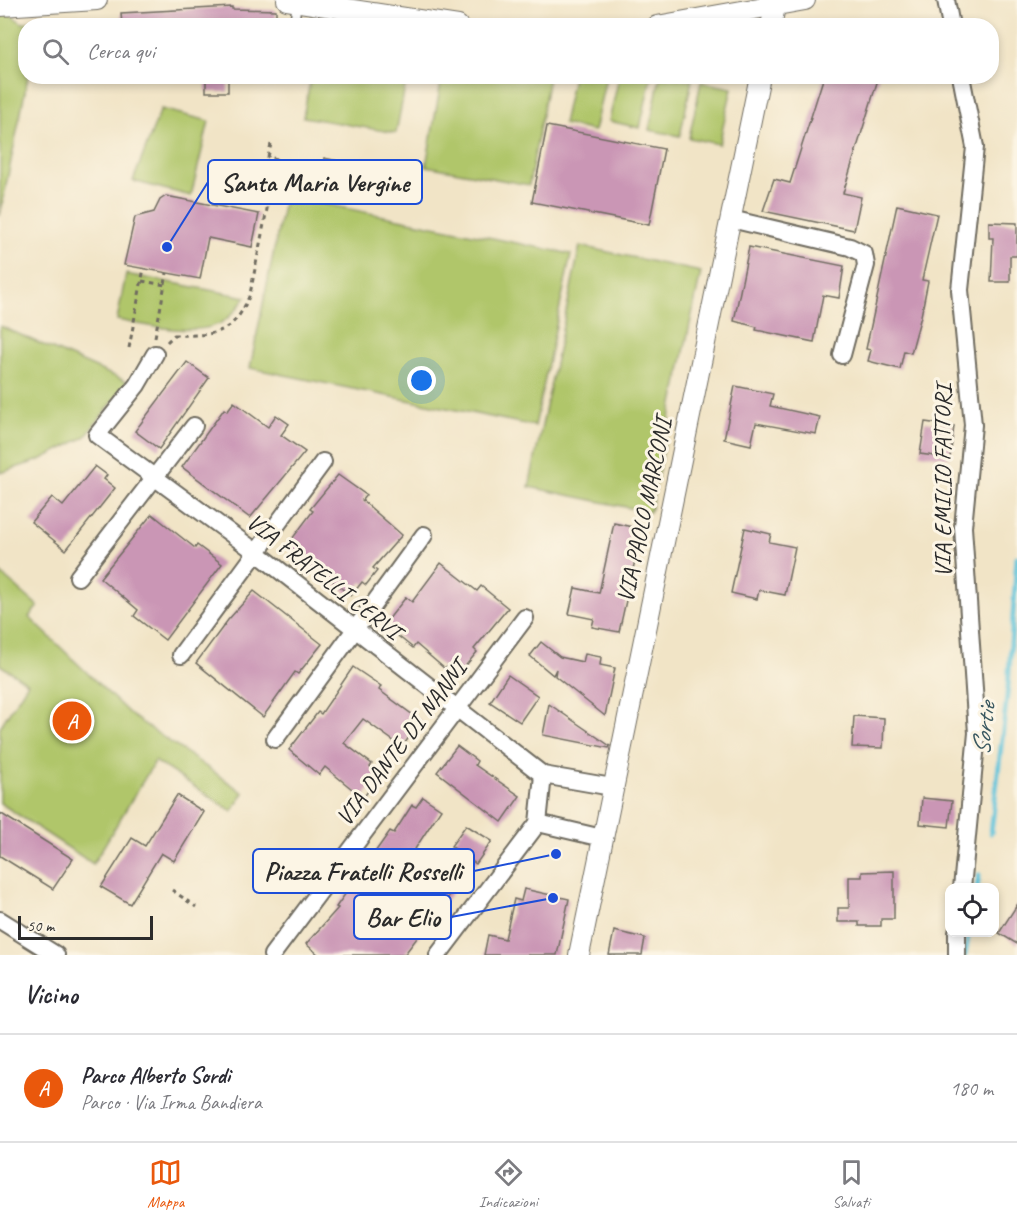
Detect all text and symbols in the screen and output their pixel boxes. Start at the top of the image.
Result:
search box [18,18,999,84]
icon: search [39,35,72,68]
text: Cerca qui [87,37,155,65]
callout: Santa Maria Vergine [208,160,422,204]
text: Santa Maria Vergine [221,166,412,199]
your location [407,366,436,395]
street label: VIA EMILIO FATTORI [928,380,958,577]
street label: VIA PAOLO MARCONI [610,410,679,605]
street label: VIA FRATELLI CERVI [241,506,412,649]
street label: VIA DANTE DI NANNI [329,650,476,831]
water label: Sortie [964,697,1004,757]
pin: A [52,698,92,744]
callout: Piazza Fratelli Rosselli [253,849,474,893]
text: Piazza Fratelli Rosselli [264,855,466,888]
map controls [945,883,999,937]
button: locate [945,883,999,937]
callout: Bar Elio [354,895,451,939]
text: Bar Elio [366,901,442,934]
scale bar [18,913,153,940]
text: 50 m [27,916,54,936]
text: Vicino [24,978,78,1011]
text: Parco Alberto Sordi [81,1062,230,1090]
text: A [38,1076,49,1101]
text: 180 m [950,1076,993,1101]
text: Parco · Via Irma Bandiera [81,1090,262,1115]
tab: Mappa [147,1156,184,1212]
tab: Indicazioni [479,1156,538,1212]
tab: Salvati [832,1156,870,1212]

